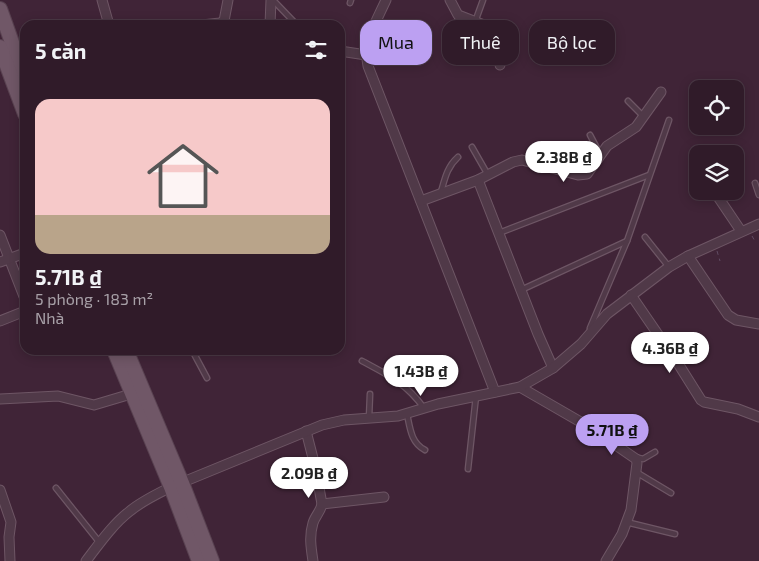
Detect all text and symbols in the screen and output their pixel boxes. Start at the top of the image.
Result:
chip: Mua [360,20,432,65]
chip: Thuê [442,20,519,65]
chip: Bộ lọc [529,20,615,65]
icon: filters [302,36,330,64]
text: 5 căn [35,38,86,63]
map controls [689,80,744,200]
button: locate [689,80,744,135]
icon: home [138,131,228,221]
pin: 2.38B ₫ [518,140,610,183]
button: layers [689,145,744,200]
text: 2.38B ₫ [536,147,592,166]
text: 5.71B ₫ [35,264,102,289]
text: 5 phòng · 183 m² [35,289,153,308]
text: Nhà [35,308,64,327]
pin: 4.36B ₫ [624,332,716,374]
text: 4.36B ₫ [642,338,698,357]
pin: 1.43B ₫ [375,354,467,397]
text: 1.43B ₫ [394,361,448,380]
pin: 5.71B ₫ [566,414,658,456]
text: 5.71B ₫ [587,420,637,439]
pin: 2.09B ₫ [263,456,355,499]
text: 2.09B ₫ [281,463,337,482]

